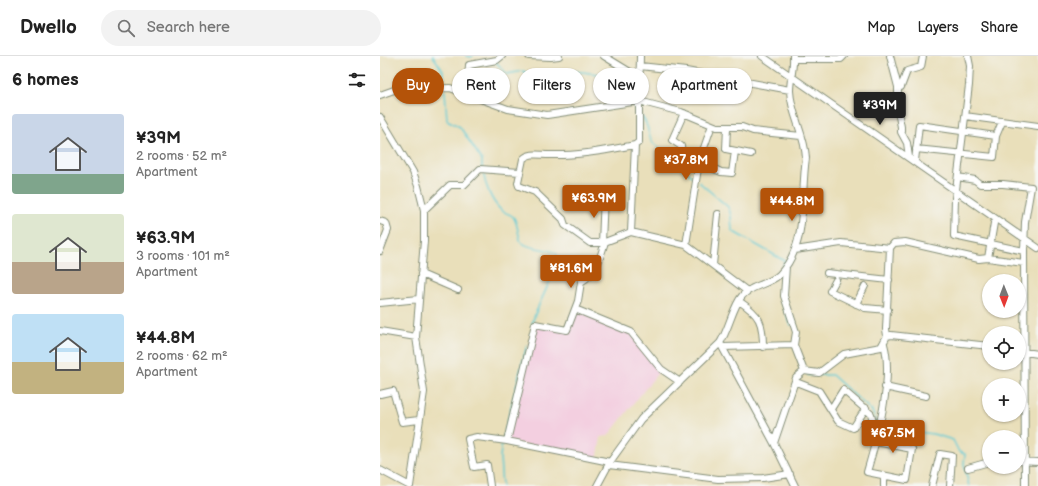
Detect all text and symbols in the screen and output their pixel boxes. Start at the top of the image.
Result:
search box [101,10,381,46]
text: Dwello [20,16,77,39]
icon: search [115,17,137,39]
text: Search here [147,18,230,37]
text: Map [867,19,895,36]
text: Layers [917,19,959,36]
text: Share [981,19,1018,36]
chip: Buy [392,68,444,104]
chip: Rent [452,68,510,104]
chip: Filters [518,68,585,104]
chip: New [593,68,649,104]
chip: Apartment [657,68,752,104]
icon: filters [346,69,368,91]
text: 6 homes [12,70,79,90]
pin: ¥39M [856,92,904,126]
text: ¥39M [863,97,897,113]
text: ¥39M [136,128,181,148]
icon: home [44,130,92,178]
pin: ¥37.8M [653,147,719,181]
text: 2 rooms · 52 m² [136,148,227,164]
text: ¥37.8M [664,152,708,168]
text: Apartment [136,164,197,180]
pin: ¥63.9M [561,185,627,219]
pin: ¥44.8M [759,188,825,222]
text: ¥63.9M [571,190,617,206]
text: ¥44.8M [769,193,815,209]
text: ¥63.9M [136,228,195,248]
icon: home [44,230,92,278]
text: 3 rooms · 101 m² [136,248,230,264]
pin: ¥81.6M [538,255,604,289]
text: ¥81.6M [549,260,593,276]
text: Apartment [136,264,197,280]
north arrow [982,274,1026,318]
map controls [982,274,1026,474]
button: locate [982,326,1026,370]
text: ¥44.8M [136,328,195,348]
icon: home [44,330,92,378]
text: 2 rooms · 62 m² [136,348,228,364]
text: Apartment [136,364,197,380]
button: + [982,378,1026,422]
pin: ¥67.5M [860,420,926,454]
text: ¥67.5M [871,425,915,441]
button: − [982,430,1026,474]

